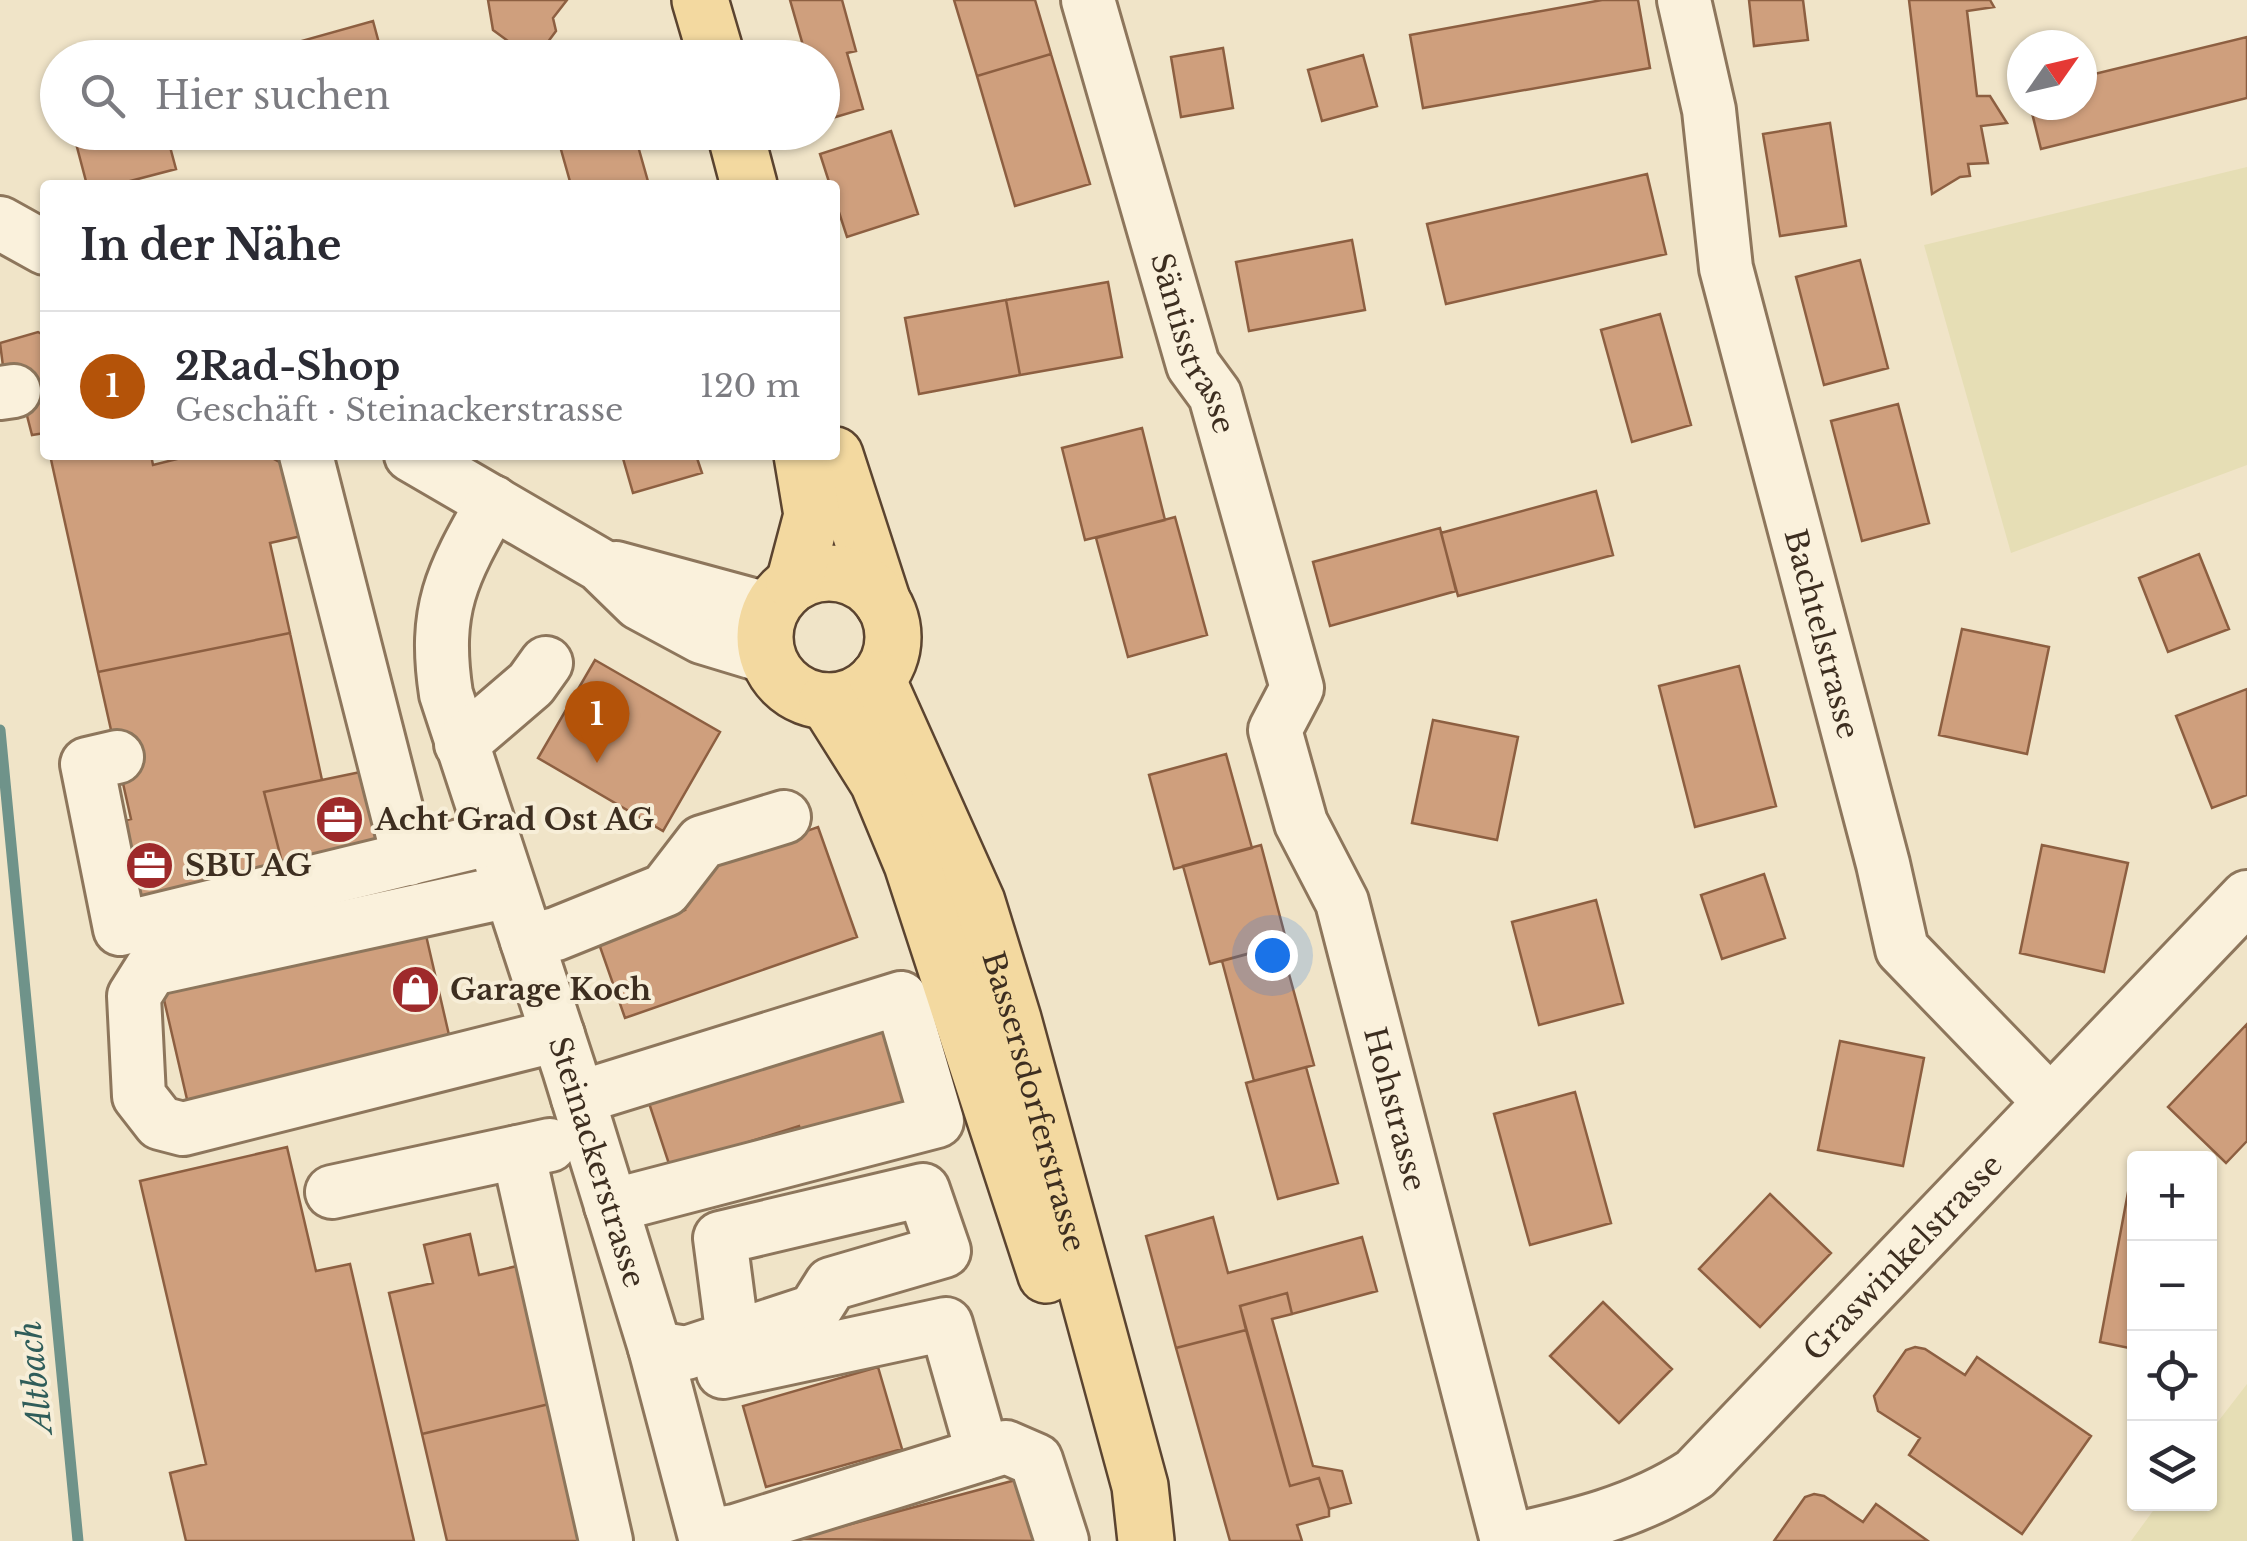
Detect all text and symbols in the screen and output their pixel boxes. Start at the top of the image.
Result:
north arrow [2007,30,2097,120]
search box [40,40,840,150]
icon: search [75,68,130,123]
text: Hier suchen [155,72,390,119]
text: In der Nähe [80,219,342,271]
street label: Säntisstrasse [1143,248,1243,438]
text: 2Rad-Shop [175,343,400,390]
text: 1 [106,366,119,406]
text: 120 m [700,366,800,406]
text: Geschäft · Steinackerstrasse [175,390,623,430]
street label: Bachtelstrasse [1777,525,1868,742]
pin: 1 [564,680,630,763]
office icon: Acht Grad Ost AG [314,793,366,845]
place label: Acht Grad Ost AG [374,801,654,838]
office icon: SBU AG [124,839,176,891]
place label: SBU AG [185,847,312,884]
your location [1247,930,1298,981]
street label: Bassersdorferstrasse [975,947,1094,1256]
shop icon: Garage Koch [389,963,441,1015]
place label: Garage Koch [450,971,652,1008]
street label: Hohstrasse [1357,1023,1434,1195]
street label: Steinackerstrasse [541,1032,654,1292]
street label: Graswinkelstrasse [1795,1146,2010,1368]
map controls [2127,1151,2217,1511]
button: + [2127,1151,2217,1241]
button: − [2127,1241,2217,1331]
water label: Altbach [9,1319,61,1439]
button: locate [2127,1331,2217,1421]
button: layers [2127,1421,2217,1511]

